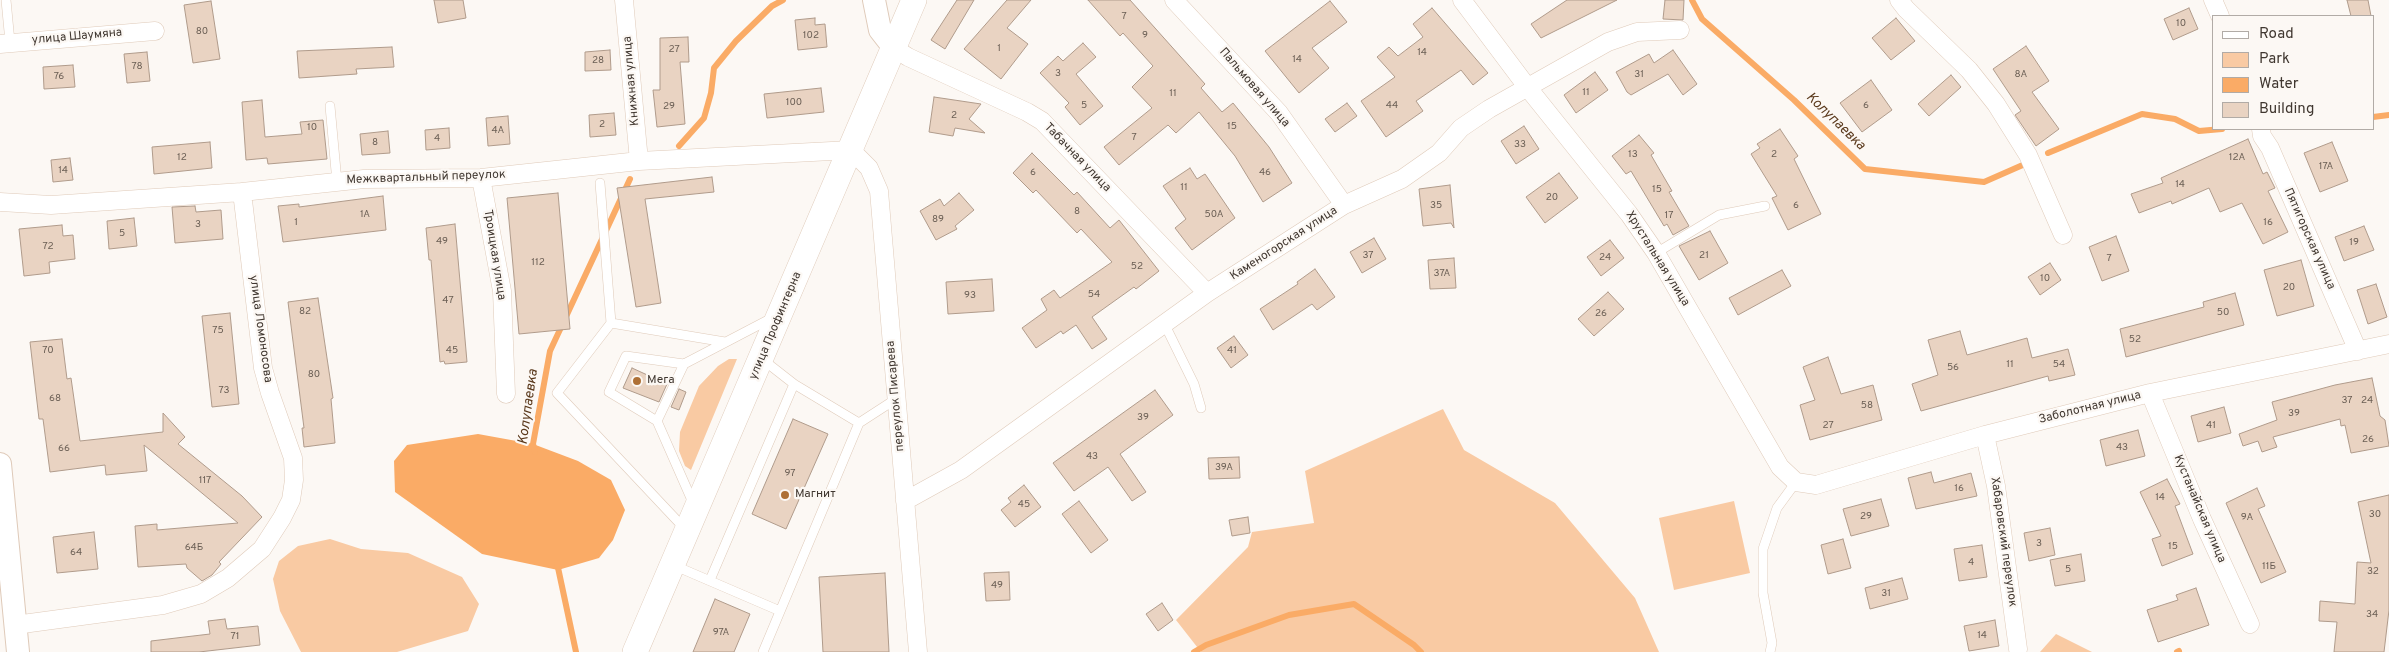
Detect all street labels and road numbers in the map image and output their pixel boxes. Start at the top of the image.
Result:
street label: улица Шаумяна [31,26,123,48]
street label: Книжная улица [621,36,643,126]
street label: Пальмовая улица [1216,45,1292,131]
street label: Табачная улица [1040,121,1114,195]
street label: Межквартальный переулок [346,168,506,188]
street label: Пятигорская улица [2280,186,2338,292]
street label: Каменогорская улица [1228,204,1340,284]
street label: Троицкая улица [480,209,508,301]
street label: Хрустальная улица [1622,209,1692,309]
street label: улица Профинтерна [747,270,805,382]
street label: улица Ломоносова [245,274,275,384]
street label: переулок Писарева [884,340,908,452]
street label: Заболотная улица [2037,388,2143,428]
street label: Кустанайская улица [2170,453,2228,565]
street label: Хабаровский переулок [1987,476,2019,608]

